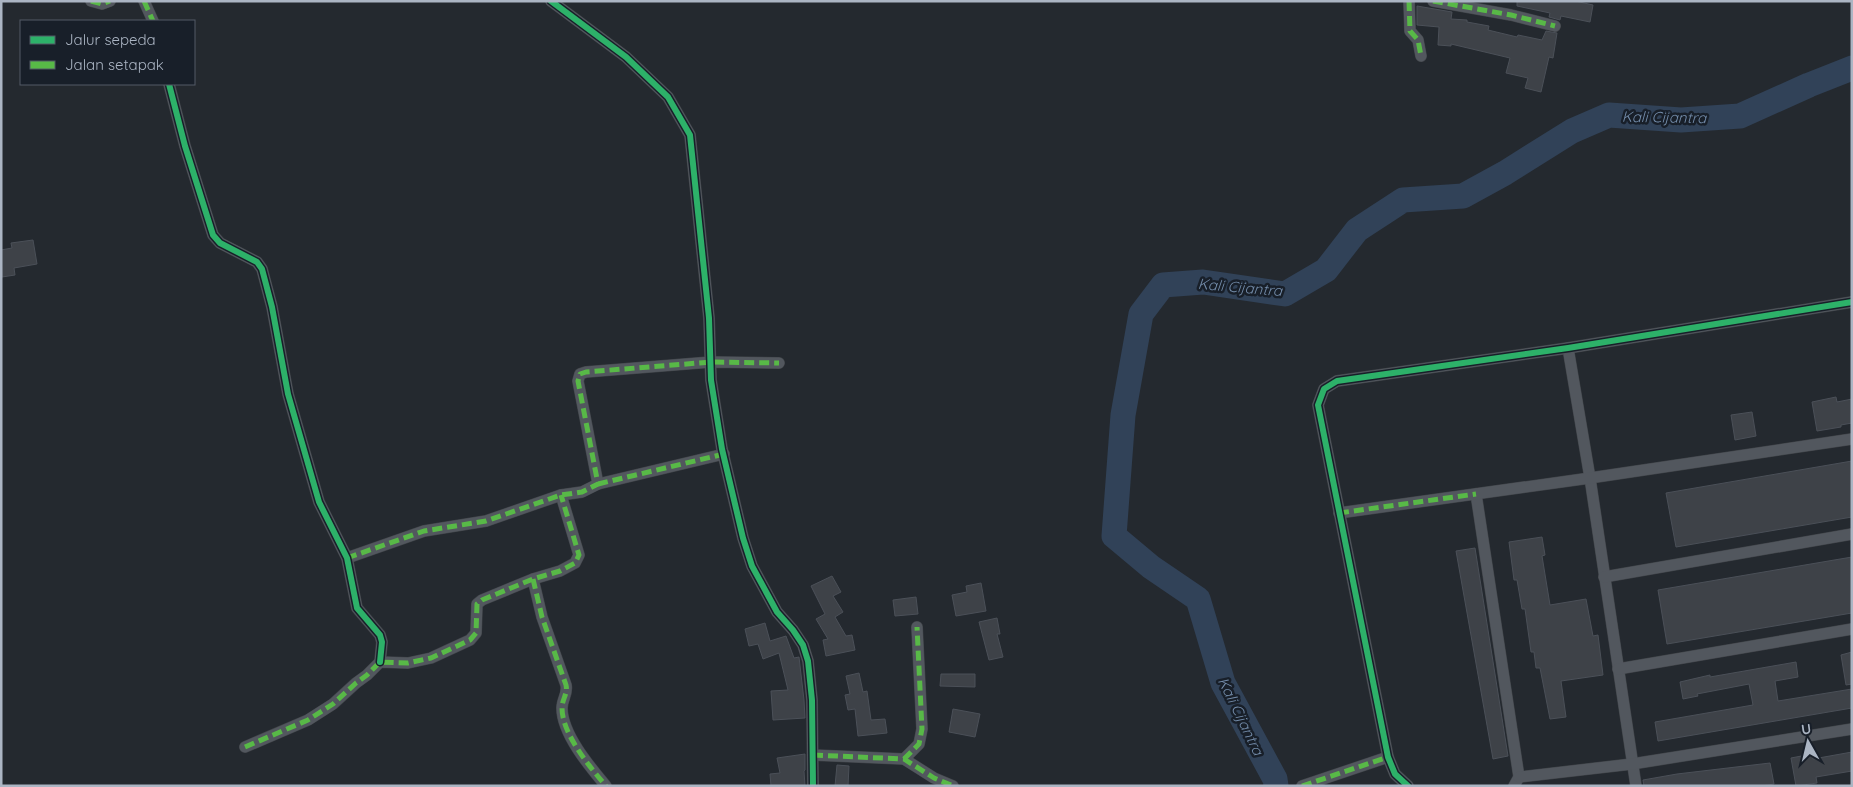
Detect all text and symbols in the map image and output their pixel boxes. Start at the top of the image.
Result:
legend [20,20,195,85]
text: Jalur sepeda [65,30,156,49]
text: Jalan setapak [65,55,164,74]
water label: Kali Cijantra [1622,107,1707,127]
water label: Kali Cijantra [1197,274,1284,300]
water label: Kali Cijantra [1214,674,1268,759]
north arrow [1783,717,1833,767]
text: U [1800,720,1812,739]

